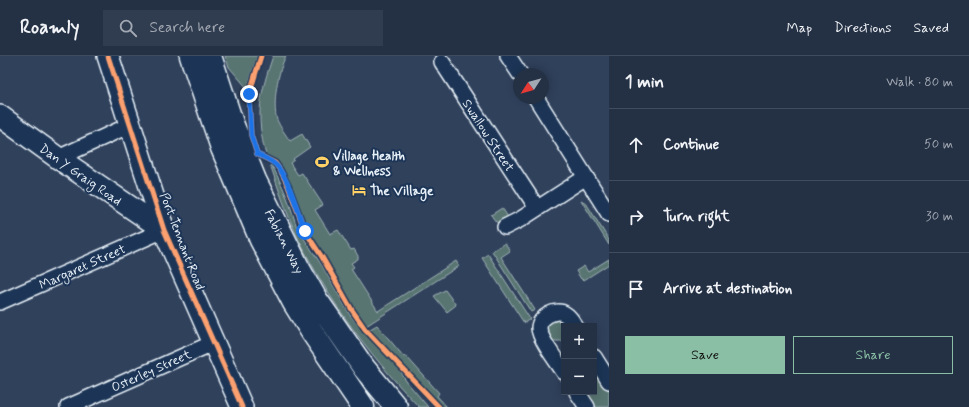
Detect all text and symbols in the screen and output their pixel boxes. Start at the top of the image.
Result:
search box [103,10,383,46]
text: Roamly [20,15,79,40]
icon: search [117,17,139,39]
text: Search here [149,18,225,38]
text: Map [786,19,812,37]
text: Directions [834,19,892,37]
text: Saved [914,19,949,37]
north arrow [513,68,549,104]
text: 1 min [625,71,664,93]
text: Walk · 80 m [886,74,953,91]
route end [240,85,258,103]
street label: Swallow Street [458,96,518,175]
icon: ahead [625,134,647,156]
text: Continue [663,135,719,155]
text: 50 m [924,136,953,153]
street label: Dan Y Graig Road [35,140,125,211]
place label: Village Health & Wellness [333,148,405,180]
sports icon: Village Health & Wellness [314,154,330,170]
hotel icon: The Village [351,182,367,198]
place label: The Village [370,183,434,202]
street label: Port Tennant Road [155,190,208,293]
icon: right [625,206,647,228]
street label: Fabian Way [260,207,307,277]
text: Turn right [663,207,730,227]
text: 30 m [926,208,953,225]
route start [296,222,314,240]
street label: Margaret Street [37,241,129,295]
icon: arrive [625,278,647,300]
text: Arrive at destination [663,279,792,299]
map controls [561,323,597,395]
button: + [561,323,597,359]
button: Save [625,336,785,374]
button: Share [793,336,953,374]
street label: Osterley Street [109,346,195,397]
button: − [561,359,597,395]

